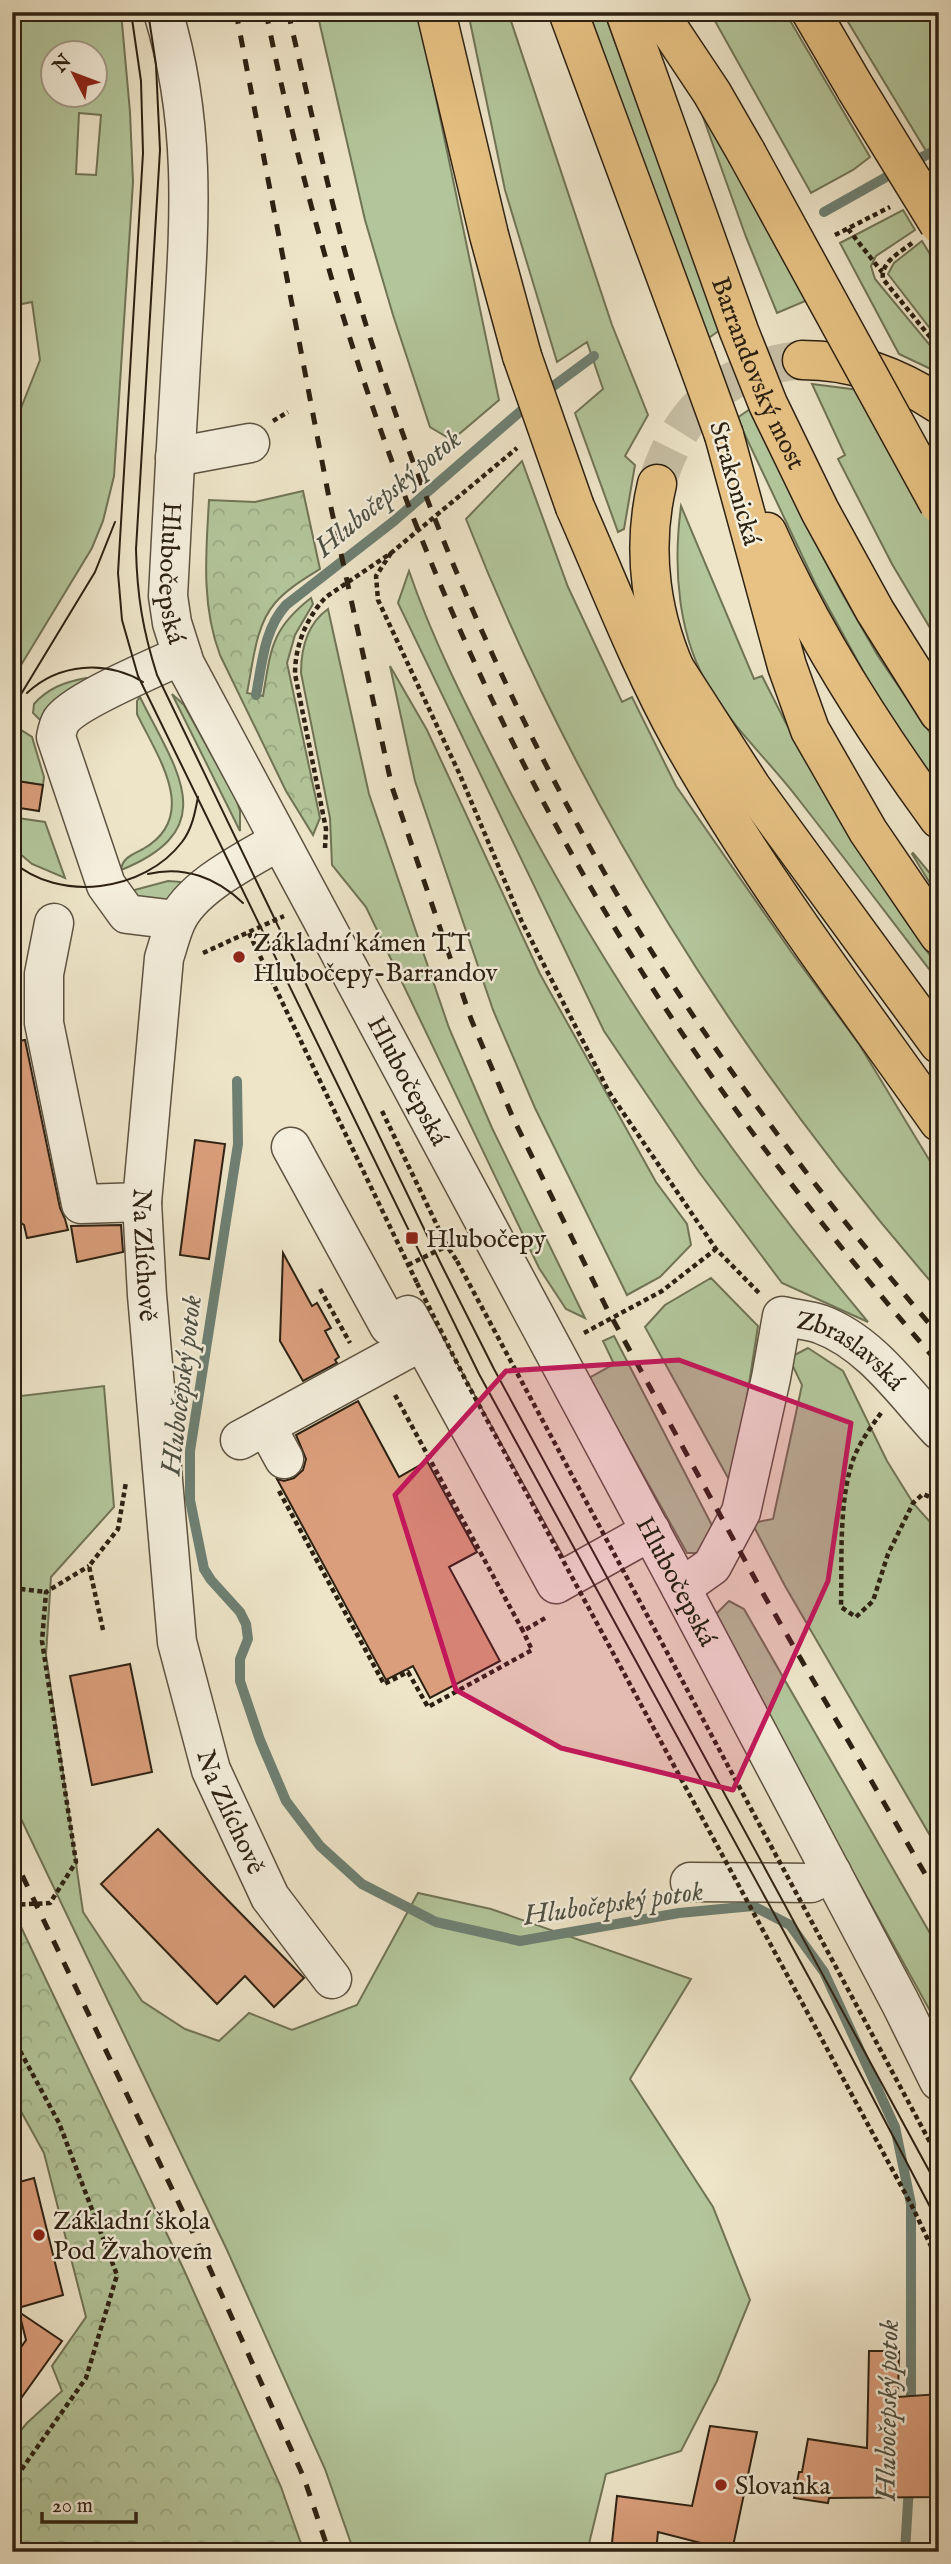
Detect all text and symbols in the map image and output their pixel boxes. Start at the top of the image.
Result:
north arrow [38,38,108,108]
text: N [48,49,78,79]
street label: Barrandovský most [703,273,812,475]
street label: Strakonická [701,418,768,550]
water label: Hlubočepský potok [307,422,469,566]
street label: Hlubočepská [150,501,193,649]
place label: Základní kámen TT Hlubočepy-Barrandov [253,927,498,990]
marker: Základní kámen TT Hlubočepy-Barrandov [231,949,247,965]
street label: Hlubočepská [359,1011,456,1152]
street label: Na Zlíchově [123,1187,164,1323]
place label: Hlubočepy [426,1223,547,1256]
marker: Hlubočepy [404,1230,420,1246]
water label: Hlubočepský potok [154,1293,211,1478]
street label: Zbraslavská [794,1304,912,1399]
street label: Hlubočepská [628,1511,724,1653]
street label: Na Zlíchově [188,1747,272,1880]
water label: Hlubočepský potok [520,1875,705,1935]
place label: Základní škola Pod Žvahovem [53,2205,213,2268]
marker: Základní škola Pod Žvahovem [31,2227,47,2243]
water label: Hlubočepský potok [869,2319,908,2502]
place label: Slovanka [735,2470,832,2503]
marker: Slovanka [713,2477,729,2493]
scale bar [42,2480,136,2524]
text: 20 m [52,2493,93,2520]

